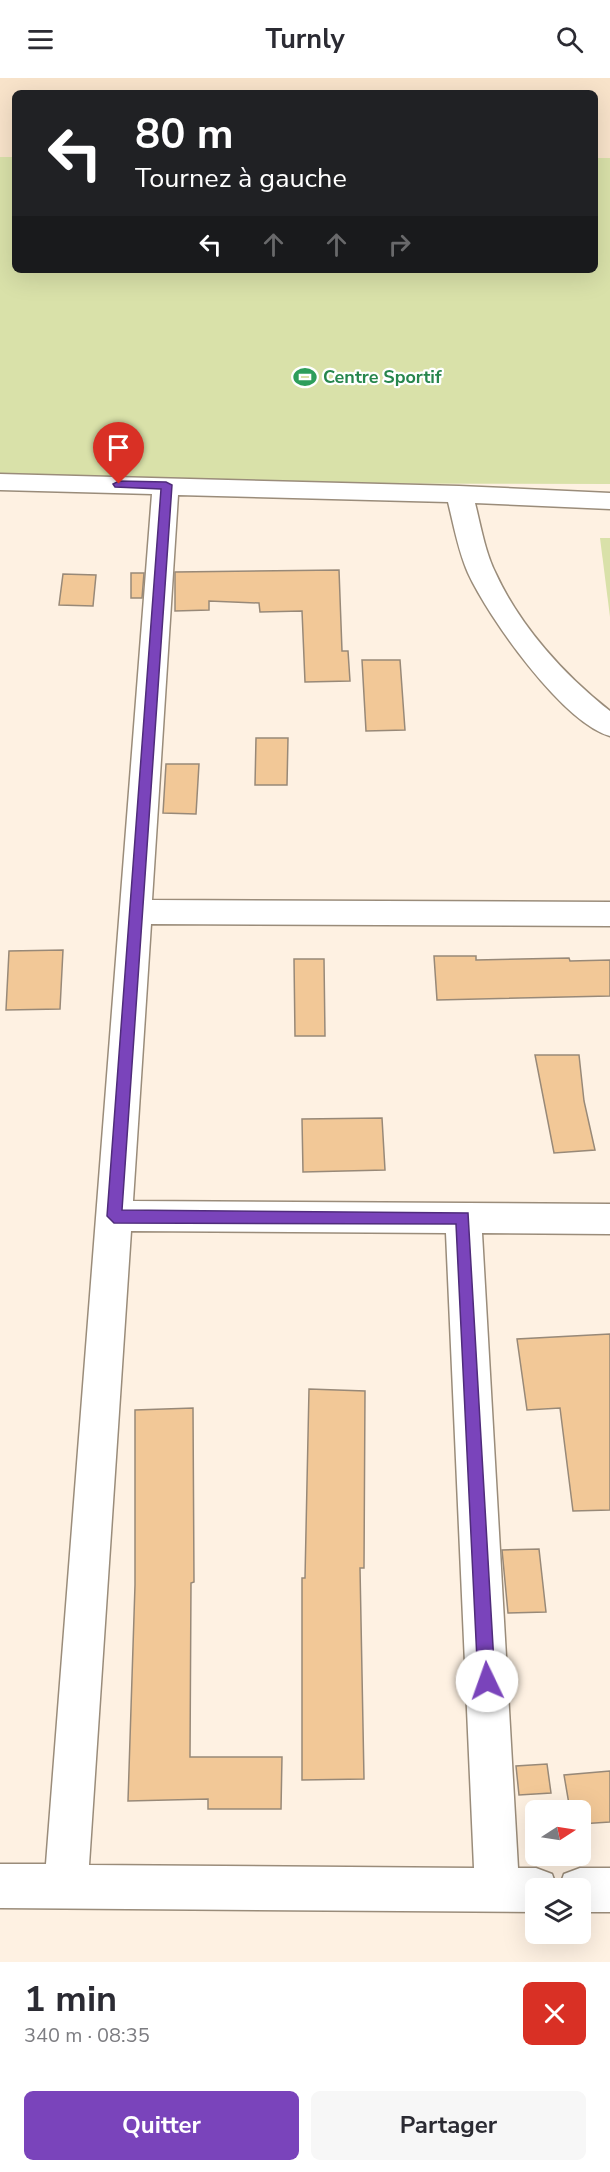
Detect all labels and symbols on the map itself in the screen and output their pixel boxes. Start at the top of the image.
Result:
sports icon: Centre Sportif [292,364,318,390]
place label: Centre Sportif [323,365,442,389]
pin [93,422,144,484]
position arrow [455,1649,519,1713]
north arrow [525,1800,591,1866]

